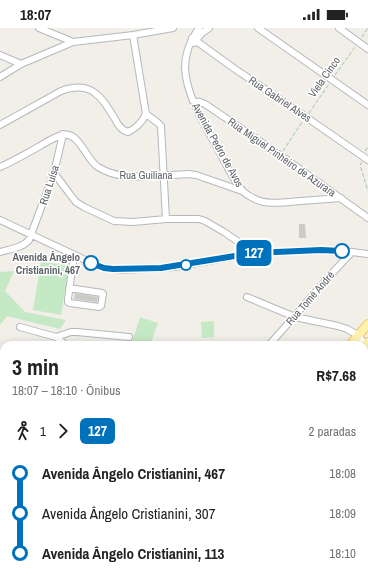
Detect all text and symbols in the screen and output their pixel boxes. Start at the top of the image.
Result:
text: 18:07 [20,4,51,25]
street label: Viela Cinco [305,54,343,100]
street label: Rua Gabriel Alves [246,73,314,125]
street label: Avenida Pedro de Avos [189,100,247,190]
street label: Rua Miguel Pinheiro de Azurara [225,114,339,200]
street label: Rua Luísa [36,163,62,207]
street label: Rua Guiliana [119,168,173,182]
line badge: 127 [231,240,277,266]
unlabelled marker [334,243,350,259]
text: 127 [244,244,264,262]
place label: Avenida Ângelo Cristianini, 467 [12,250,80,277]
marker: Avenida Ângelo Cristianini, 467 [83,255,99,271]
unlabelled marker [180,259,192,271]
street label: Rua Tomé André [283,268,337,328]
text: 3 min [12,352,59,382]
text: R$7.68 [316,365,356,386]
text: 18:07 – 18:10 · Ônibus [12,382,120,399]
icon: walk [12,420,34,442]
icon: forward [52,420,74,442]
text: 127 [88,422,107,440]
text: 1 [40,423,46,440]
text: 2 paradas [309,423,356,440]
text: Avenida Ângelo Cristianini, 467 [42,463,225,484]
text: 18:08 [329,465,356,482]
text: Avenida Ângelo Cristianini, 307 [42,503,216,524]
text: 18:09 [329,505,356,522]
text: Avenida Ângelo Cristianini, 113 [42,543,224,564]
text: 18:10 [329,545,356,562]

